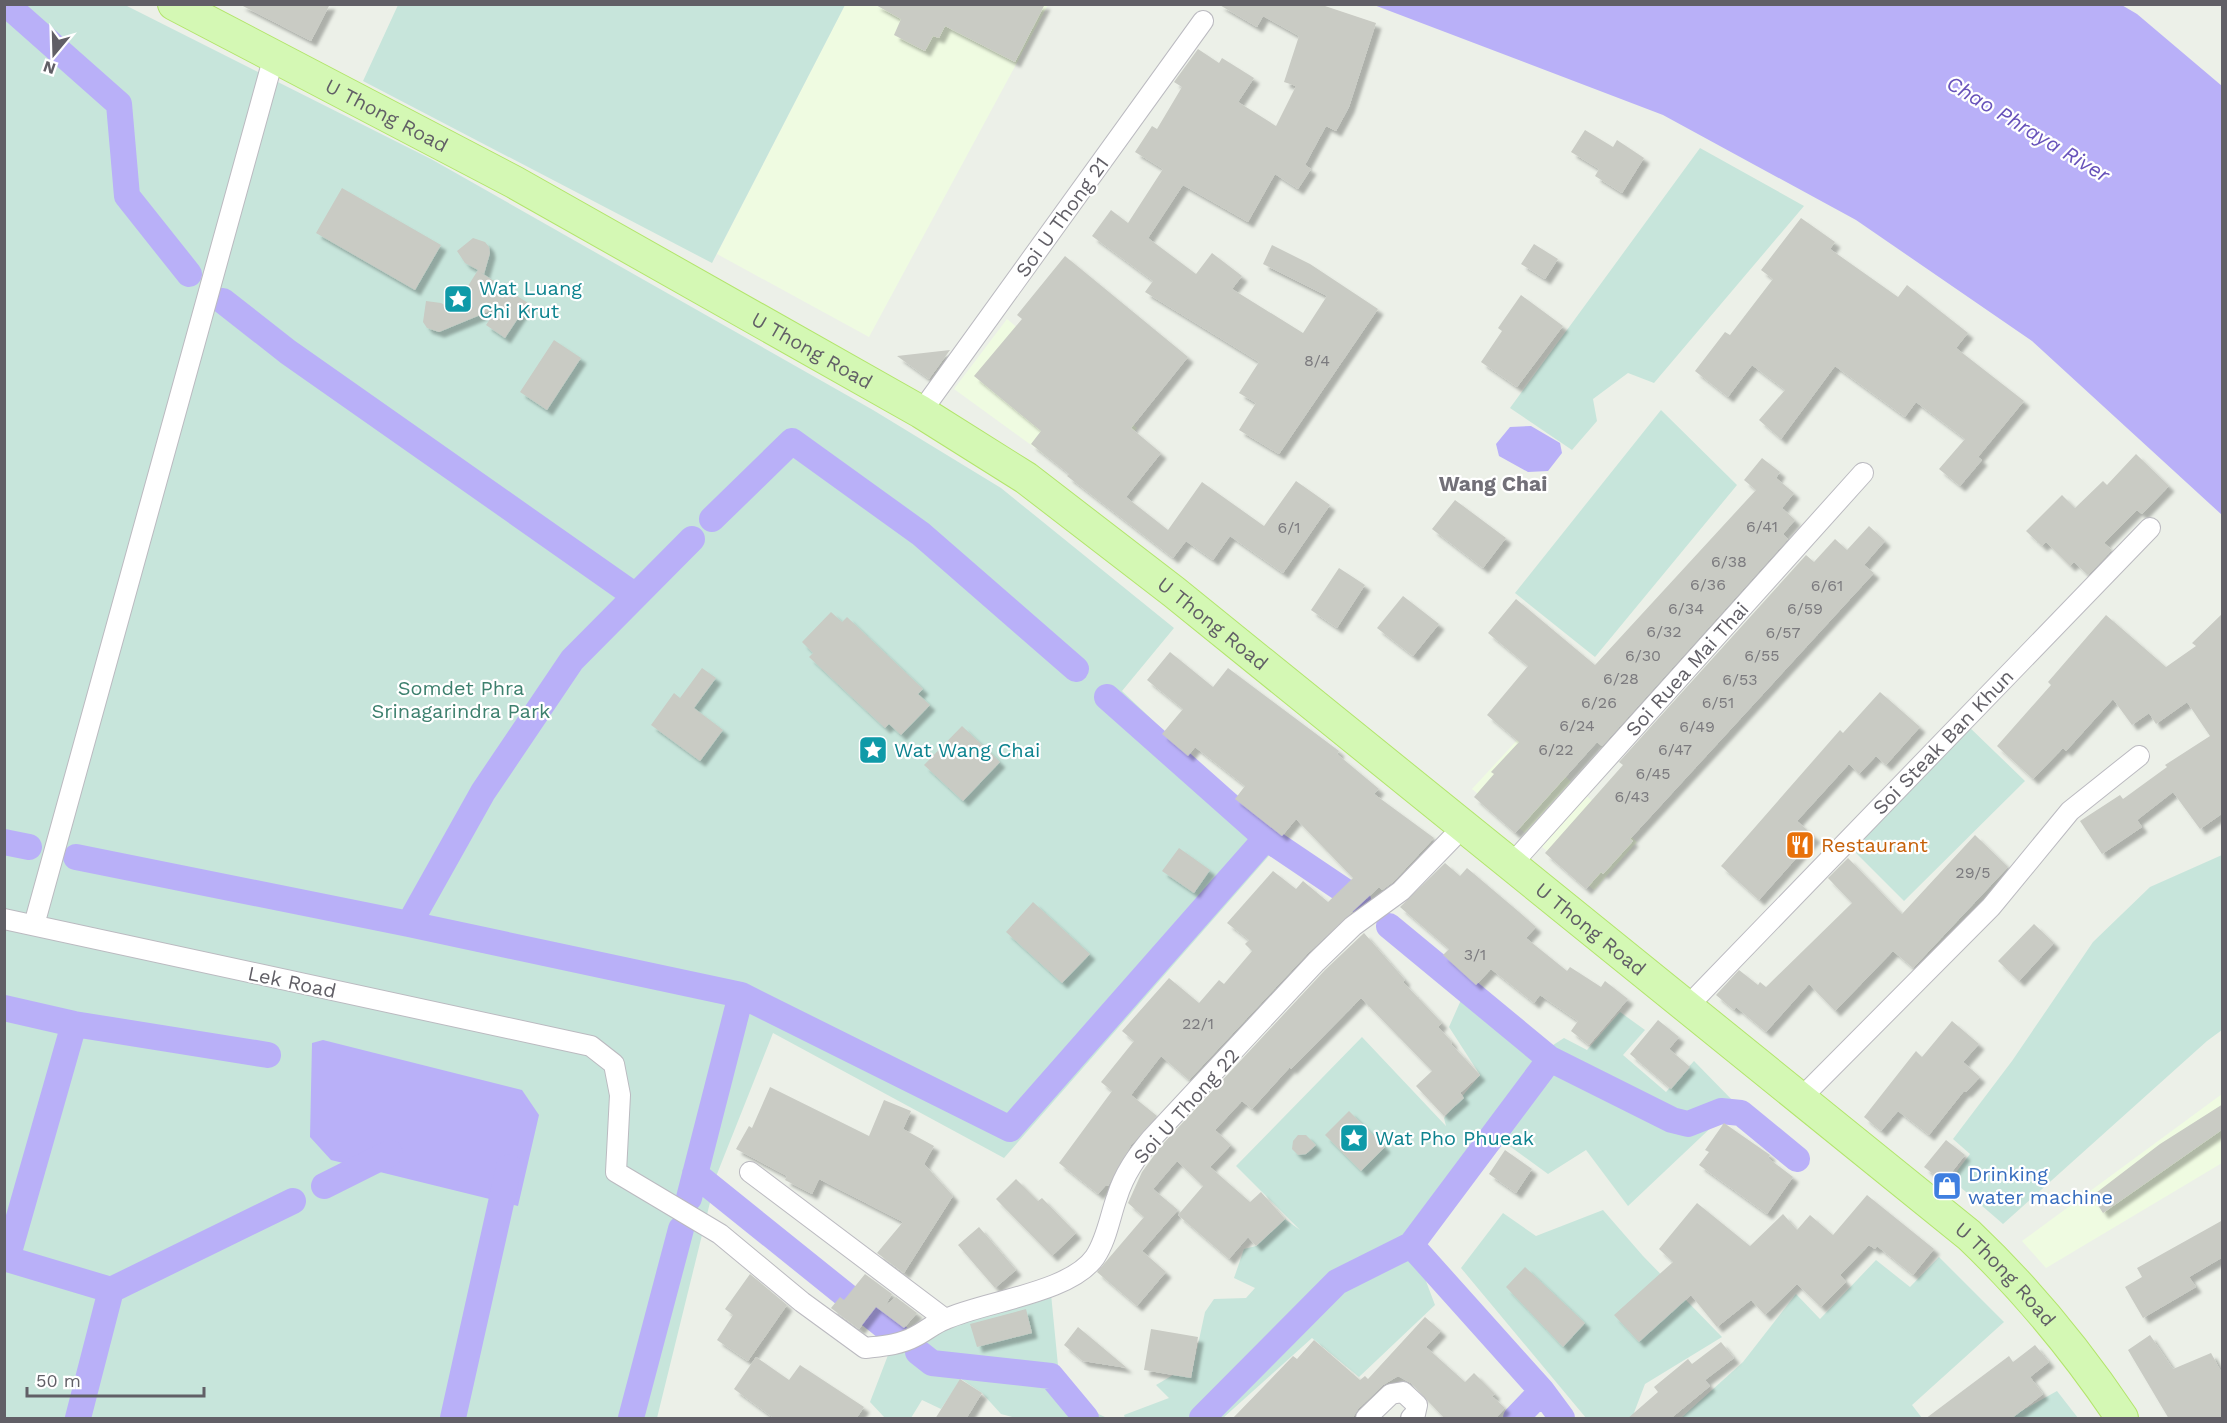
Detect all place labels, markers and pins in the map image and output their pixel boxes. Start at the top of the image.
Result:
place label: Wat Luang Chi Krut [479,276,582,323]
place icon: Wat Luang Chi Krut [442,283,474,315]
place icon: Wat Wang Chai [857,734,889,766]
place label: Wat Wang Chai [894,738,1040,762]
restaurant icon: Restaurant [1784,829,1816,861]
place label: Restaurant [1821,833,1929,857]
place icon: Wat Pho Phueak [1338,1122,1370,1154]
place label: Wat Pho Phueak [1375,1126,1534,1150]
place label: Drinking water machine [1968,1162,2113,1209]
shop icon: Drinking water machine [1931,1170,1963,1202]

